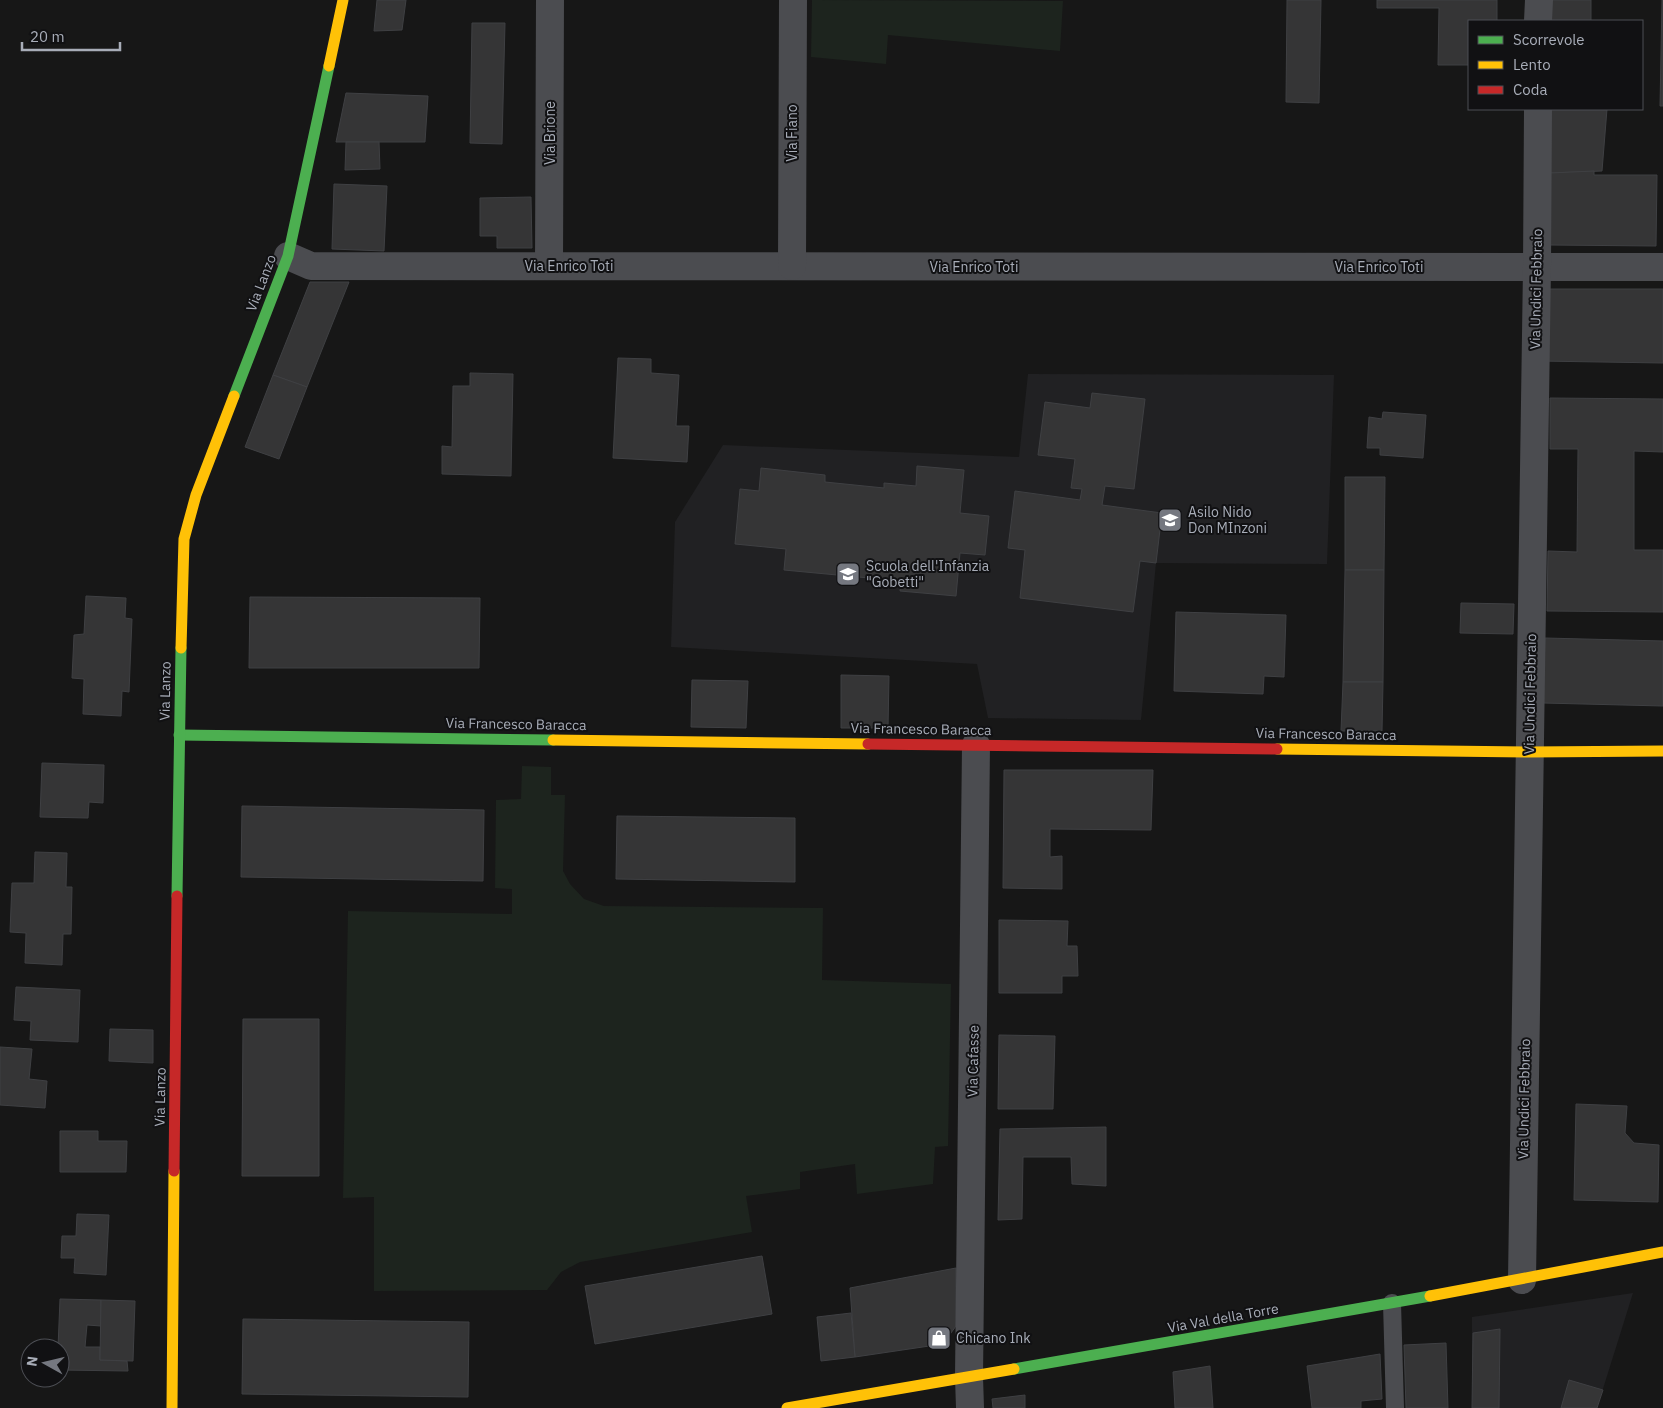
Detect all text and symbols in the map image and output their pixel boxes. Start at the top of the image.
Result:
scale bar [22,20,120,52]
legend [1468,20,1643,110]
text: 20 m [30,27,65,46]
text: Scorrevole [1513,30,1585,49]
text: Lento [1513,55,1551,74]
text: Coda [1513,80,1547,99]
street label: Via Brione [541,101,559,165]
street label: Via Fiano [783,104,801,162]
street label: Via Undici Febbraio [1526,228,1546,350]
street label: Via Lanzo [242,252,280,314]
street label: Via Enrico Toti [524,257,614,275]
street label: Via Enrico Toti [929,258,1019,276]
street label: Via Enrico Toti [1334,258,1424,276]
place label: Asilo Nido Don MInzoni [1188,503,1267,537]
school or university icon: Asilo Nido Don MInzoni [1157,507,1183,533]
place label: Scuola dell'Infanzia "Gobetti" [866,557,990,591]
school or university icon: Scuola dell'Infanzia "Gobetti" [835,561,861,587]
street label: Via Undici Febbraio [1520,633,1540,755]
street label: Via Lanzo [155,661,175,721]
street label: Via Francesco Baracca [445,714,587,734]
street label: Via Francesco Baracca [850,719,992,739]
street label: Via Francesco Baracca [1255,724,1397,744]
street label: Via Cafasse [963,1024,983,1097]
street label: Via Undici Febbraio [1514,1038,1534,1160]
street label: Via Lanzo [150,1067,170,1127]
street label: Via Val della Torre [1166,1299,1280,1337]
shop icon: Chicano Ink [926,1325,952,1351]
place label: Chicano Ink [956,1329,1031,1347]
north arrow [20,1338,70,1388]
text: N [23,1355,42,1367]

